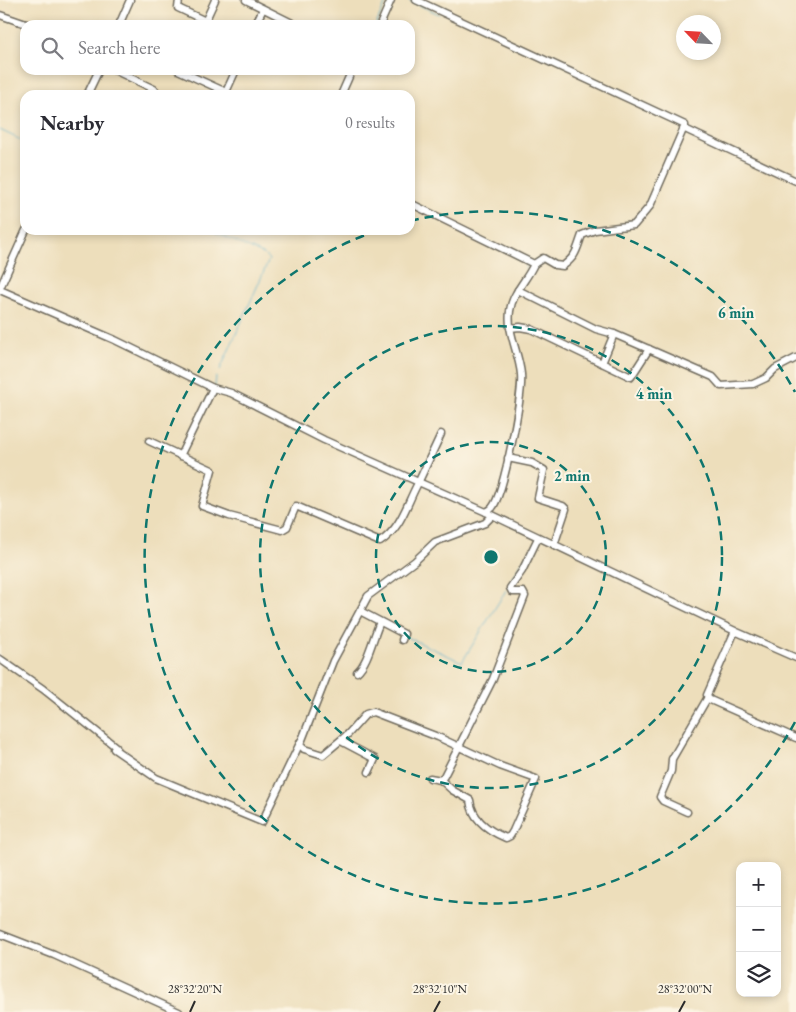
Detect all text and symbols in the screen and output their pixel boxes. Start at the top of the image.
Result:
north arrow [676,15,721,60]
search box [20,20,415,75]
icon: search [38,34,66,62]
text: Search here [78,35,160,60]
text: Nearby [40,109,104,136]
text: 0 results [345,112,395,133]
text: 6 min [718,303,755,322]
text: 4 min [636,384,673,403]
text: 2 min [554,466,591,485]
centre of rings [482,548,500,566]
map controls [736,862,781,997]
button: + [736,862,781,907]
button: − [736,907,781,952]
button: layers [736,952,781,997]
text: 28°32'20"N [168,981,222,997]
text: 28°32'10"N [413,981,467,997]
text: 28°32'00"N [658,981,712,997]

